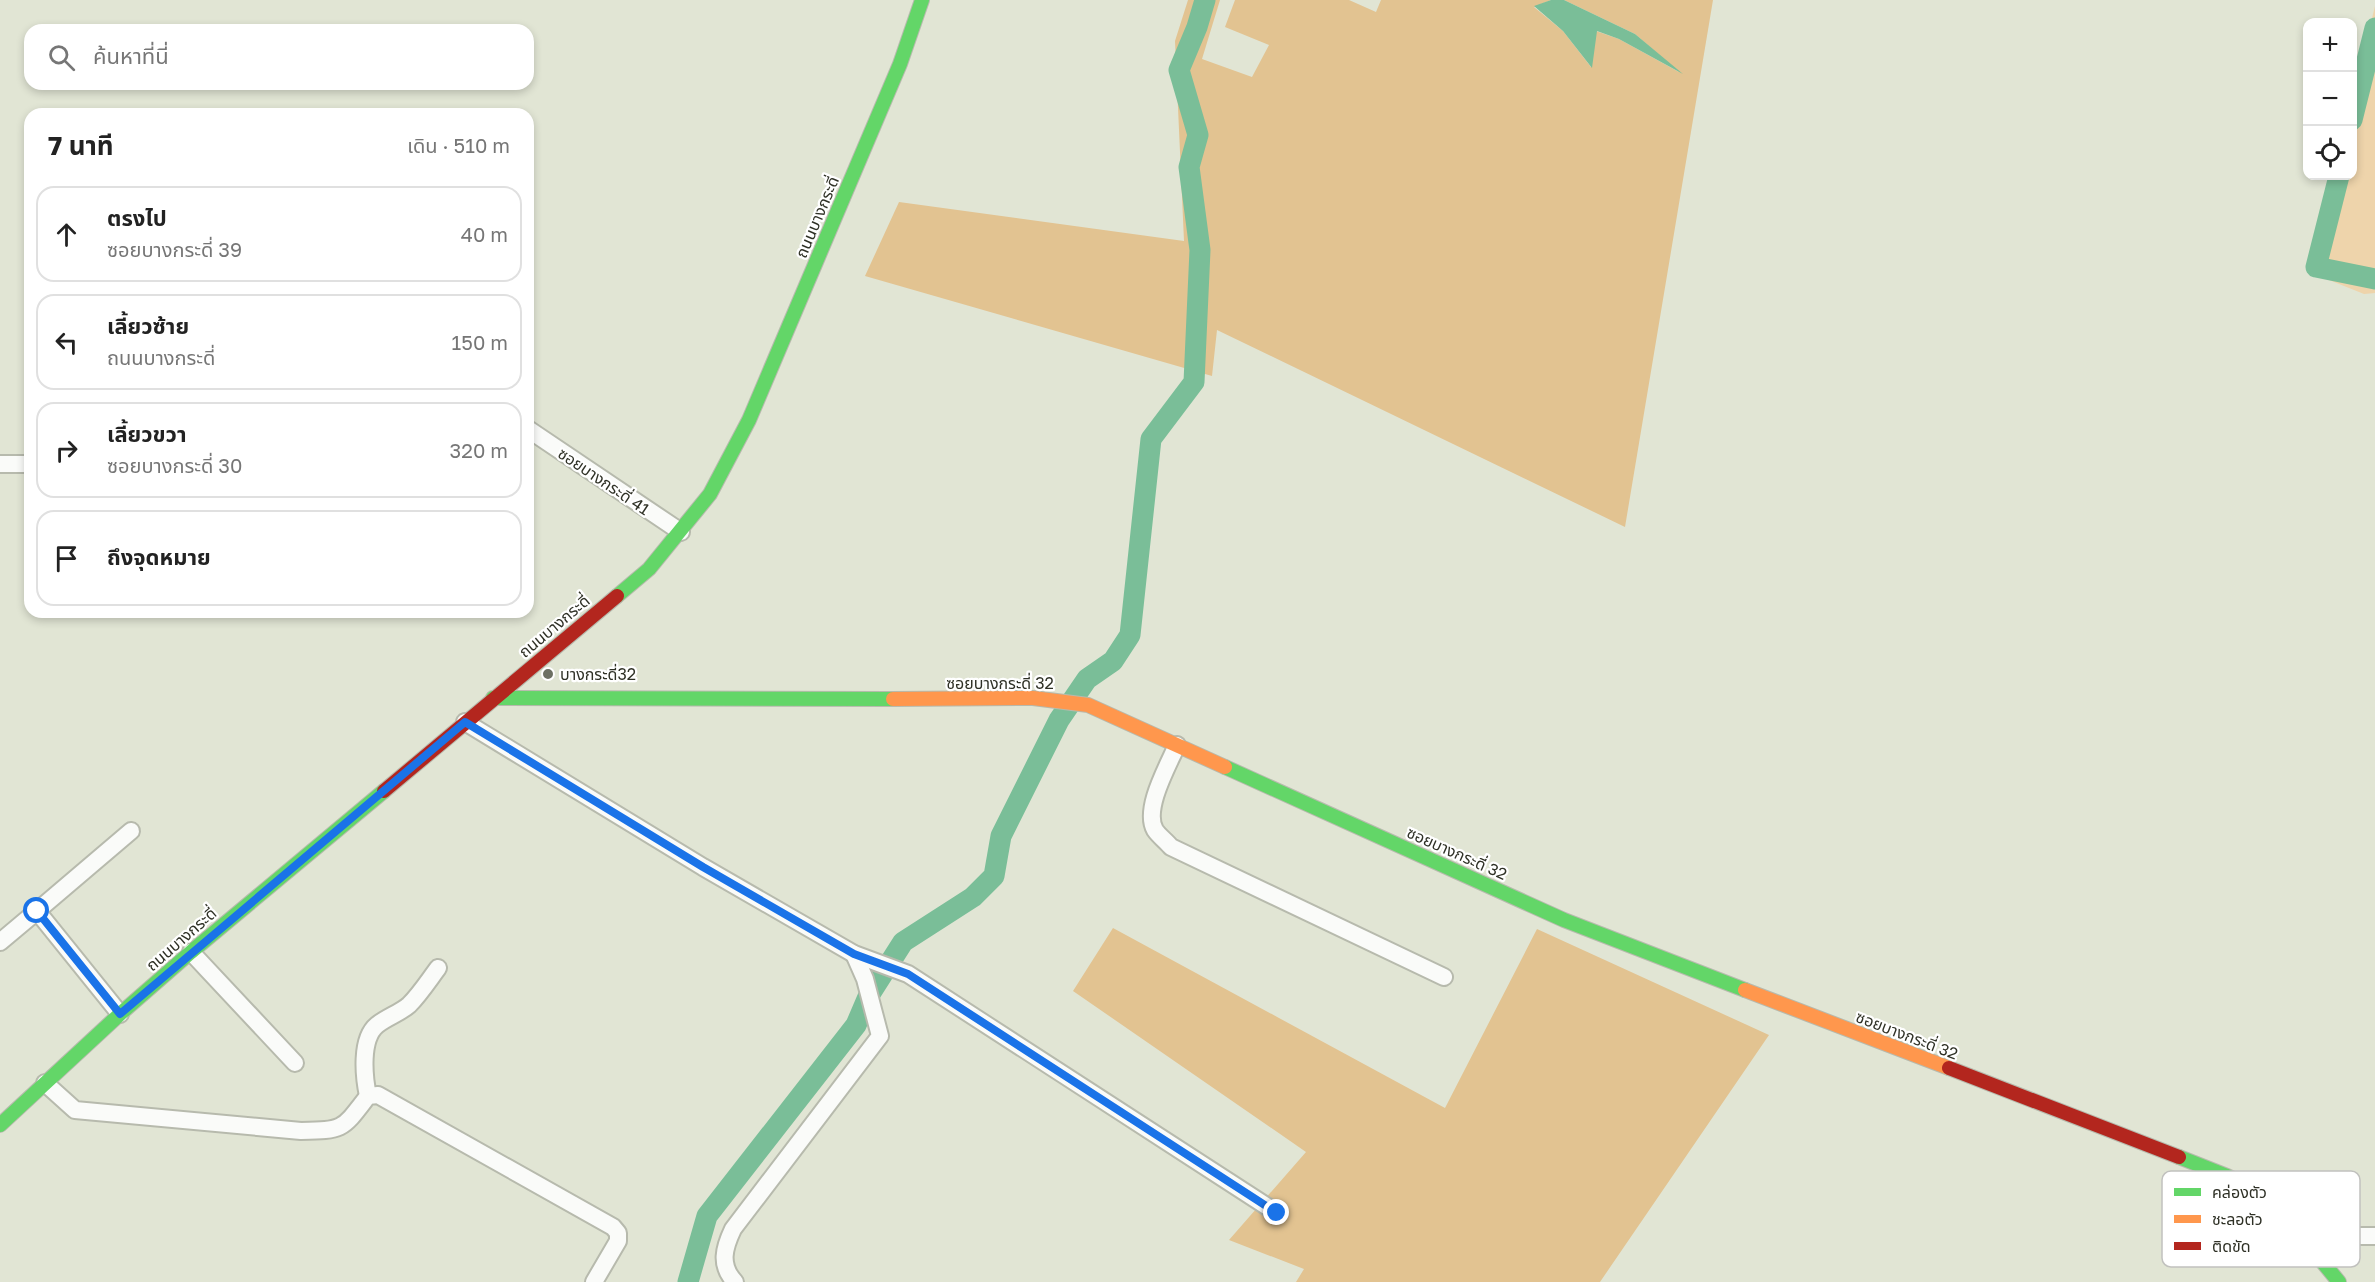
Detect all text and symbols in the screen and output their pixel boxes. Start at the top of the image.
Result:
map controls [2303,18,2357,180]
button: + [2303,18,2357,72]
search box [24,24,534,90]
icon: search [45,41,78,74]
text: ค้นหาที่นี่ [93,42,169,69]
button: − [2303,72,2357,126]
button: locate [2303,126,2357,180]
text: 7 นาที [48,130,114,161]
text: เดิน · 510 m [407,133,510,157]
street label: ถนนบางกระดี่ [790,173,843,261]
text: ตรงไป [107,204,167,231]
icon: ahead [50,218,83,251]
text: 40 m [461,222,508,246]
text: ซอยบางกระดี่ 39 [107,237,242,261]
text: เลี้ยวซ้าย [107,312,189,339]
icon: left [50,326,83,359]
text: 150 m [452,330,508,354]
text: ถนนบางกระดี่ [107,345,215,369]
text: เลี้ยวขวา [107,420,187,447]
icon: right [50,434,83,467]
text: 320 m [450,438,508,462]
street label: ซอยบางกระดี่ 41 [554,442,655,519]
text: ซอยบางกระดี่ 30 [107,453,242,477]
icon: arrive [50,542,83,575]
text: ถึงจุดหมาย [107,543,211,570]
street label: ถนนบางกระดี่ [514,590,594,662]
place label: บางกระดี่32 [560,663,636,684]
marker: บางกระดี่32 [541,667,555,681]
street label: ซอยบางกระดี่ 32 [946,672,1054,693]
street label: ซอยบางกระดี่ 32 [1404,821,1511,884]
route start [23,897,49,923]
street label: ถนนบางกระดี่ [141,902,220,975]
street label: ซอยบางกระดี่ 32 [1853,1005,1961,1064]
legend [2162,1171,2360,1267]
text: คล่องตัว [2212,1182,2267,1202]
route end [1263,1199,1289,1225]
text: ชะลอตัว [2212,1209,2263,1229]
text: ติดขัด [2212,1236,2251,1256]

